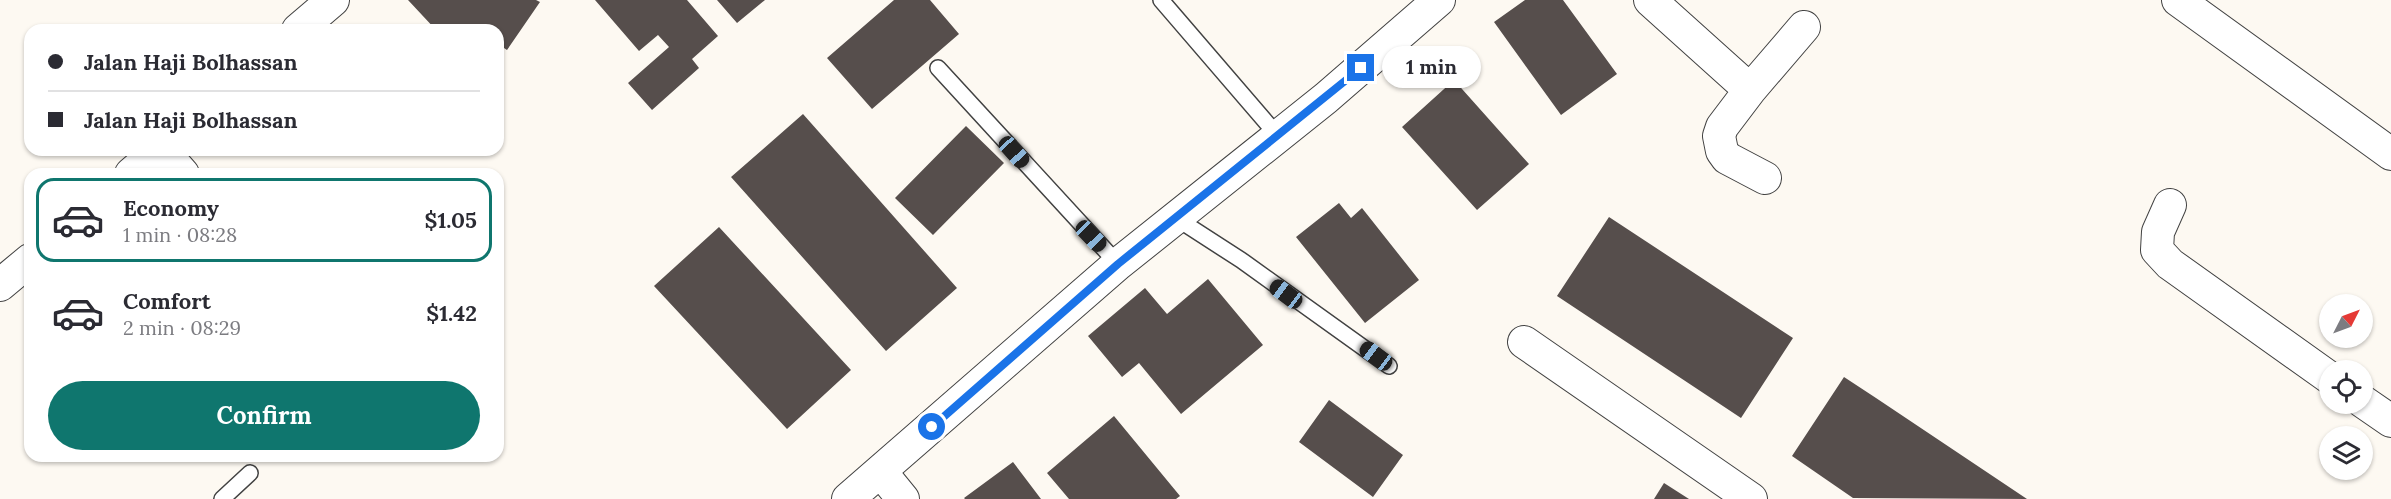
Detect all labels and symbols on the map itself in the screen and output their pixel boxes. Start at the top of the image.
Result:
callout: 1 min [1382,47,1481,89]
route end [1347,54,1374,81]
car [995,133,1033,171]
car [1072,217,1110,255]
car [1266,276,1306,312]
north arrow [2319,294,2373,348]
car [1356,338,1396,374]
route start [918,413,945,440]

